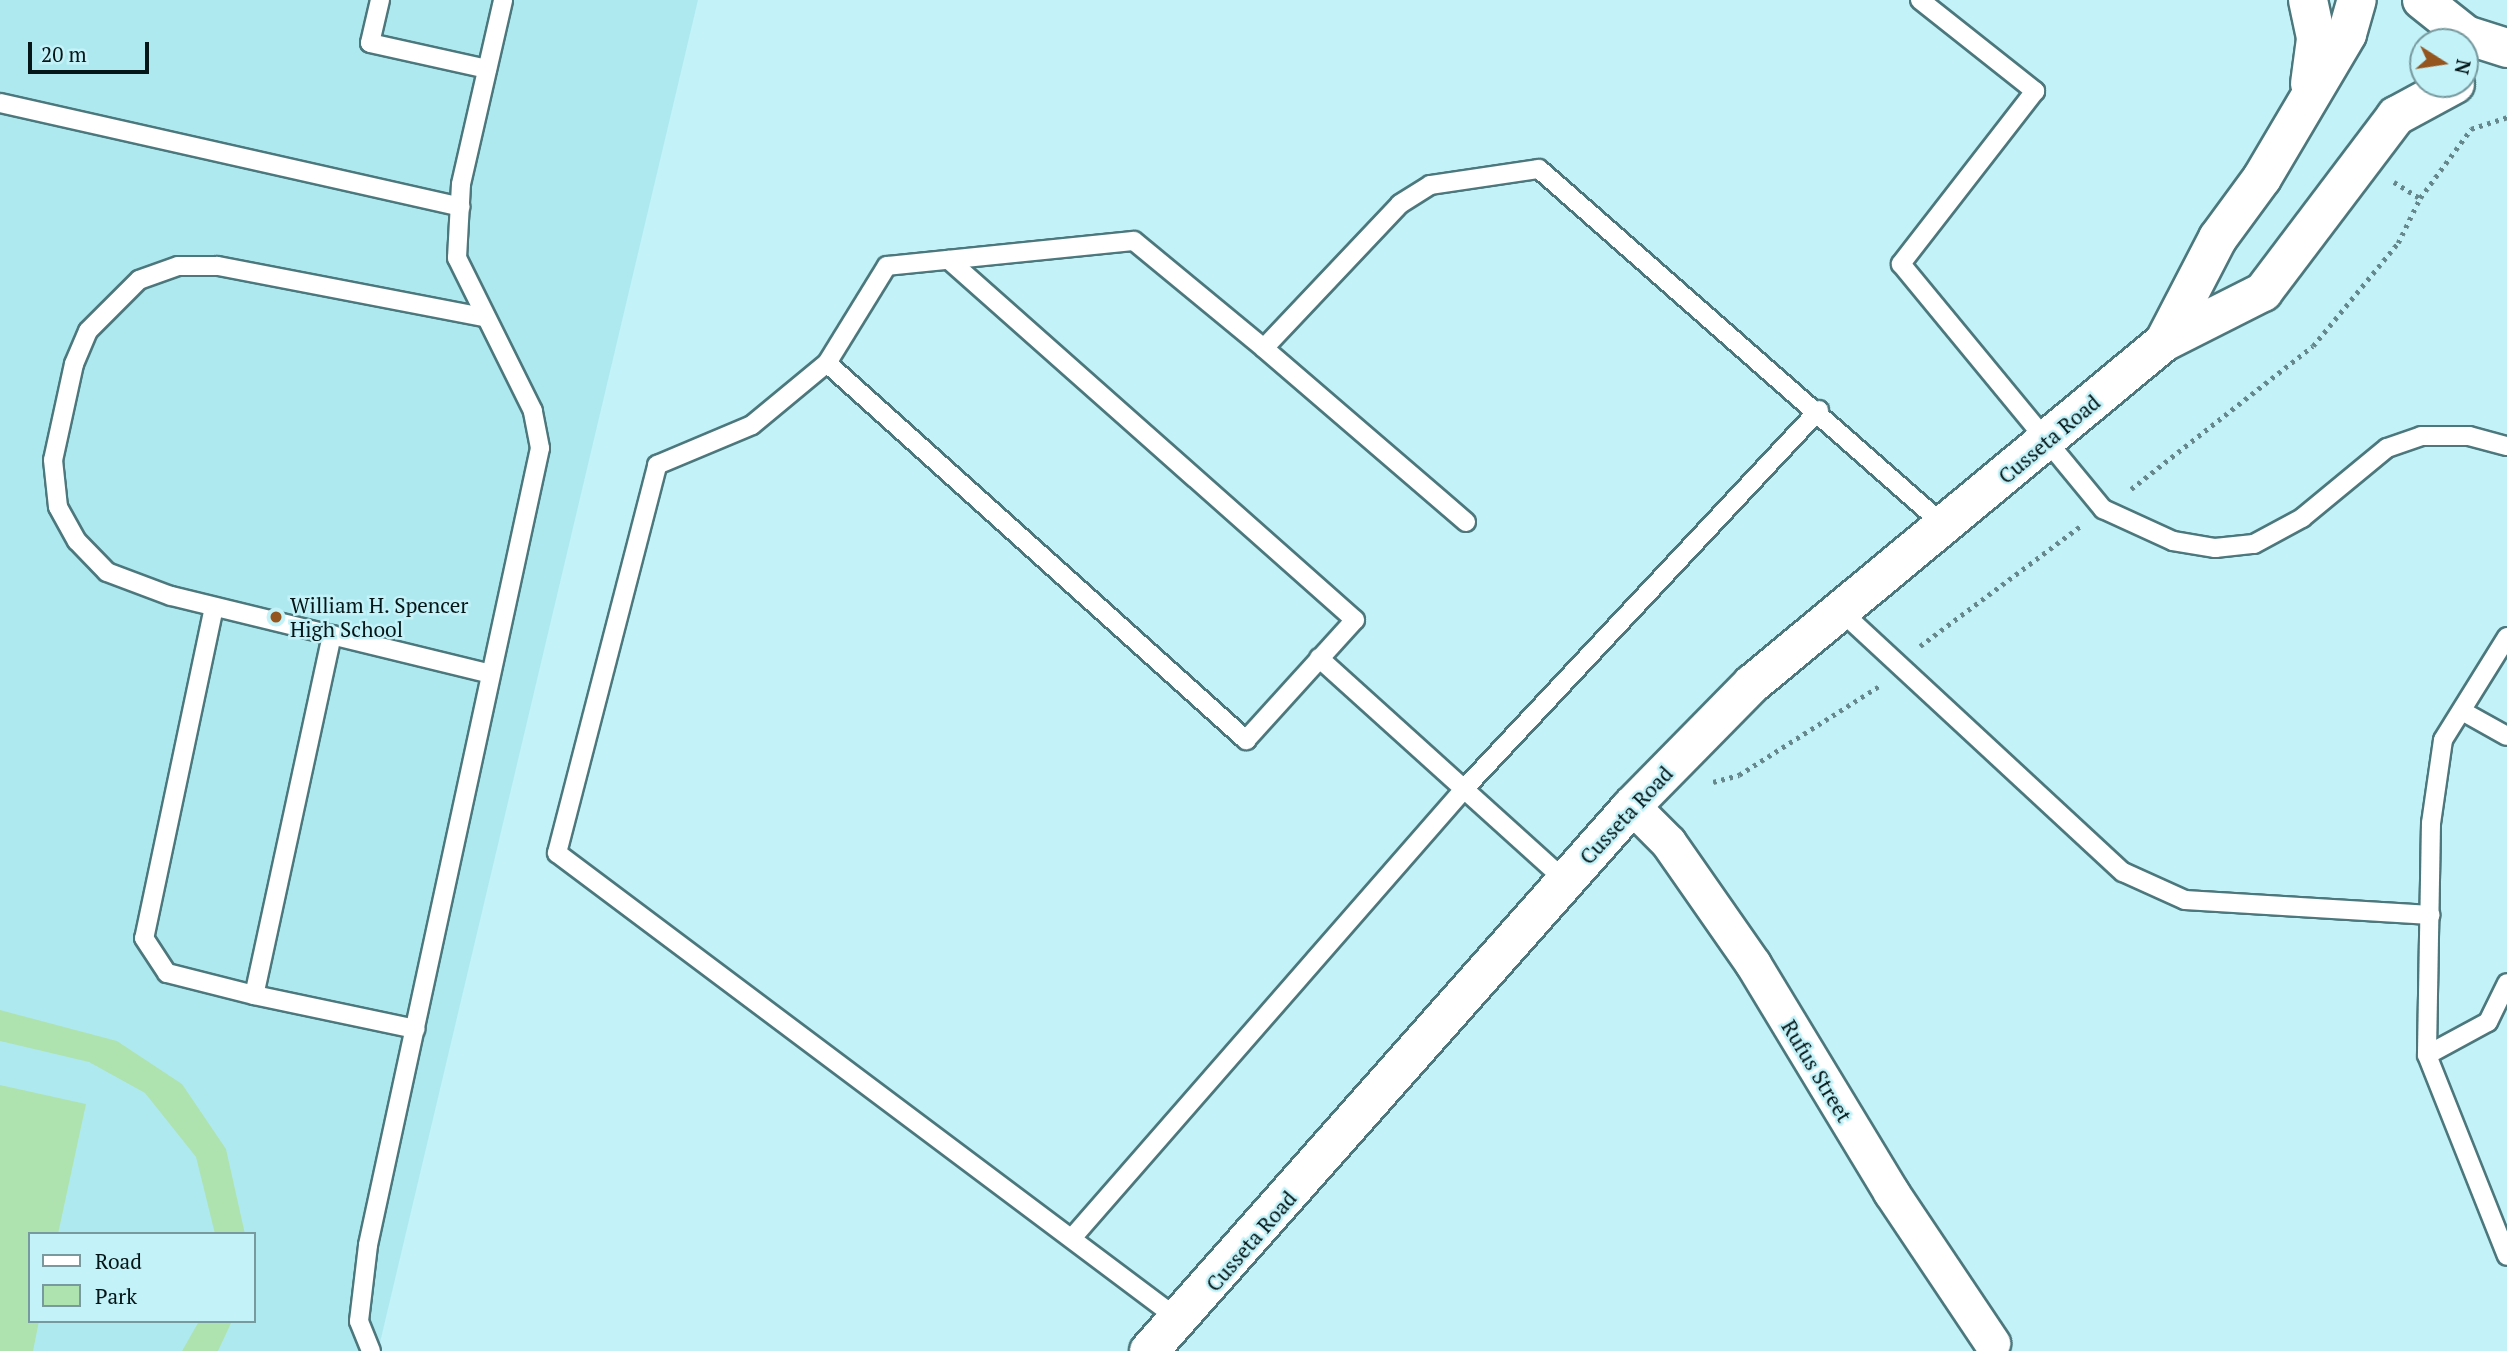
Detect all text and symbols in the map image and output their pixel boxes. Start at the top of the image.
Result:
scale bar [32,28,152,72]
north arrow [2409,28,2479,98]
text: 20 m [41,40,87,68]
text: N [2449,57,2477,77]
street label: Cusseta Road [1993,389,2105,489]
place label: William H. Spencer High School [290,592,469,642]
marker: William H. Spencer High School [268,609,284,625]
street label: Cusseta Road [1574,761,1678,869]
street label: Rufus Street [1777,1015,1857,1127]
street label: Cusseta Road [1201,1186,1301,1296]
legend [28,1232,256,1323]
text: Road [95,1247,142,1275]
text: Park [95,1282,137,1310]

